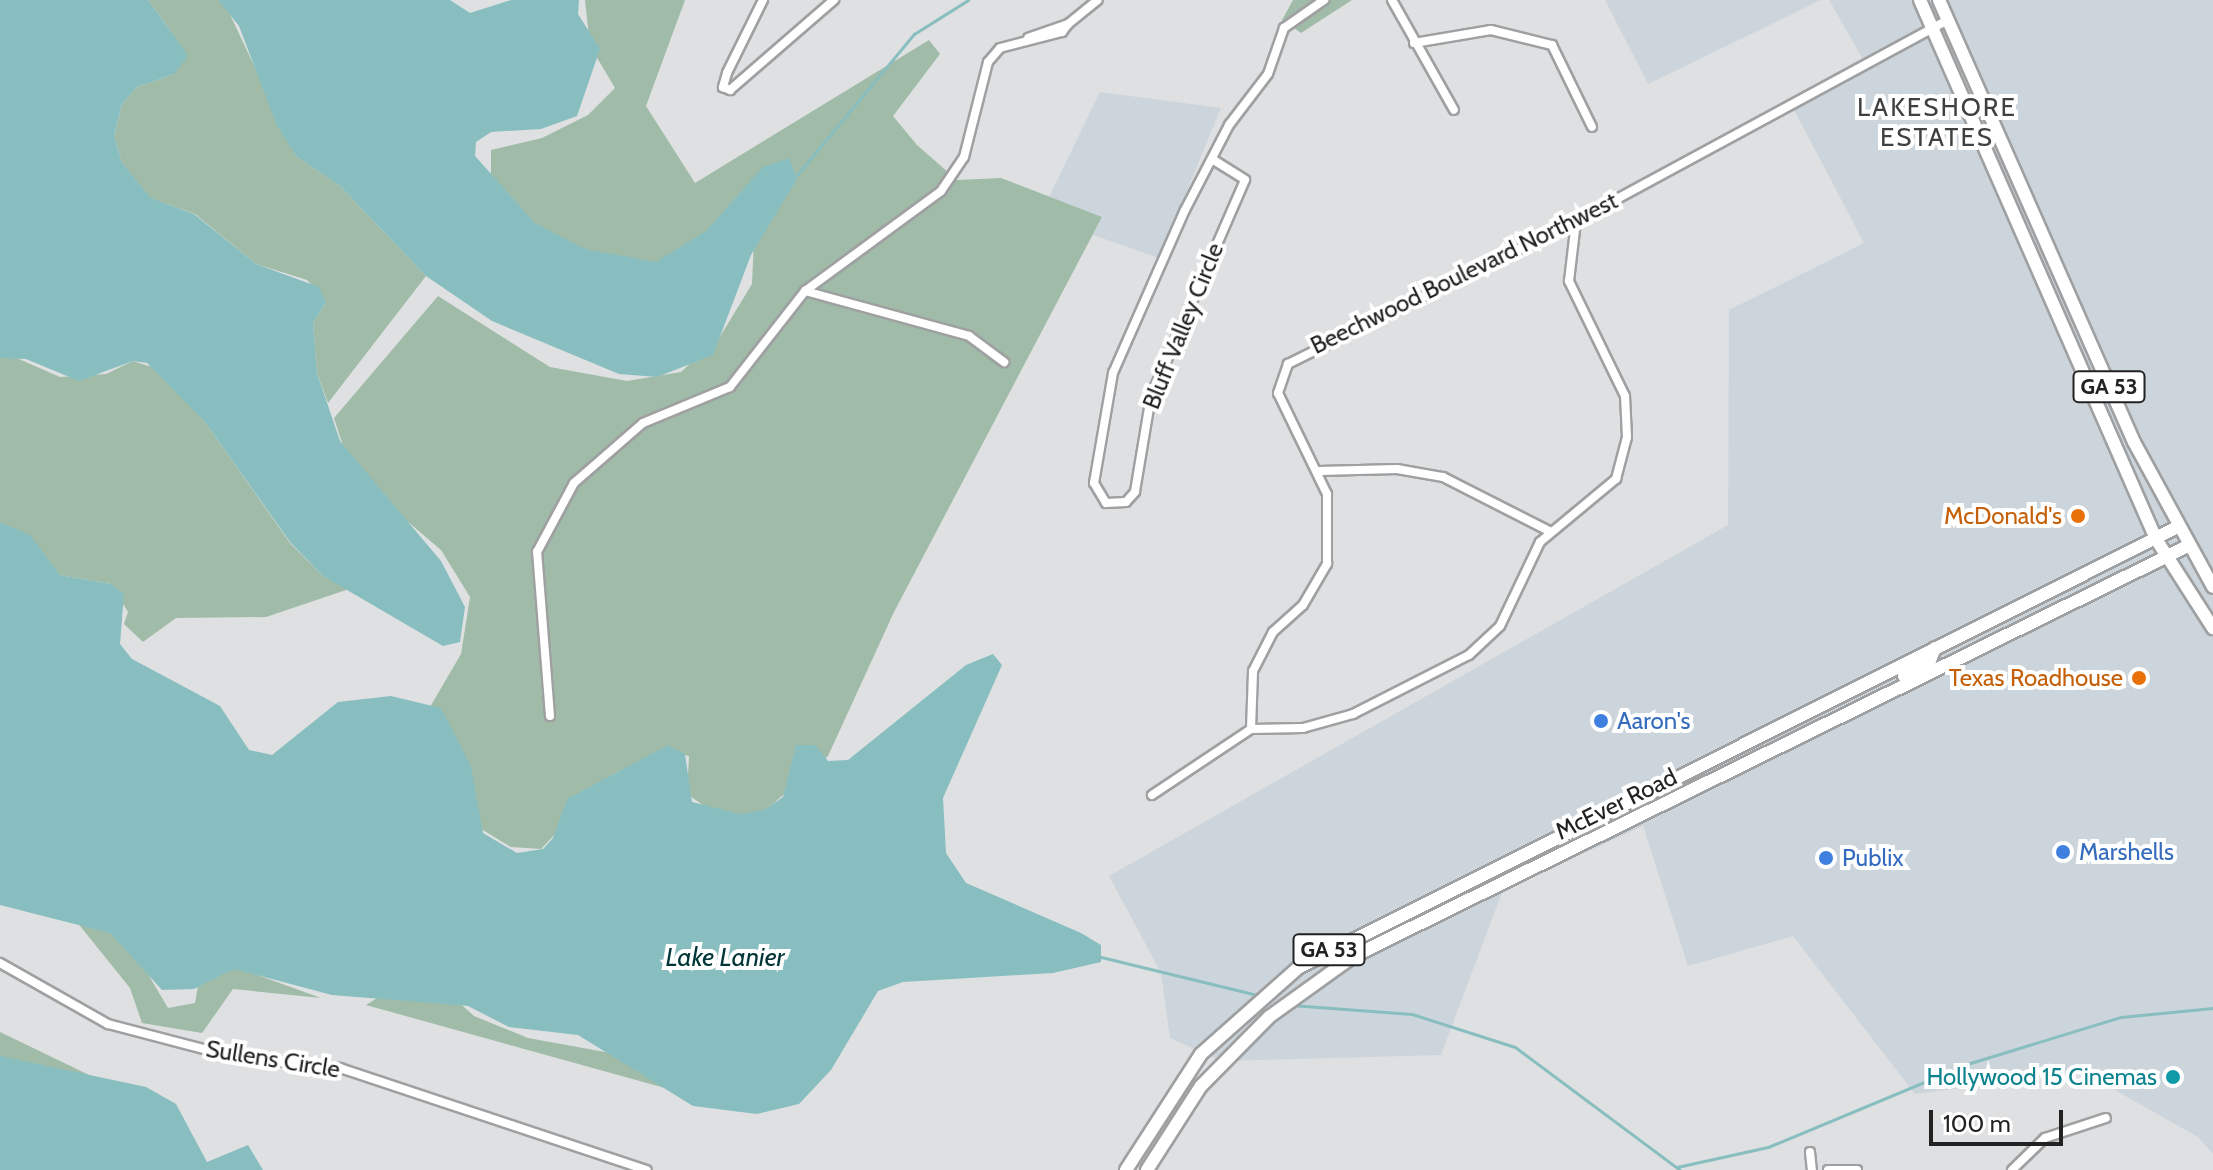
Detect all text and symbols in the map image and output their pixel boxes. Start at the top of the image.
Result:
district label: LAKESHORE ESTATES [1857,92,2017,154]
street label: Beechwood Boulevard Northwest [1306,186,1622,360]
street label: Bluff Valley Circle [1137,239,1229,413]
road number: GA 53 [2071,369,2147,405]
place label: McDonald's [1944,502,2062,530]
marker: McDonald's [2069,507,2087,525]
place label: Texas Roadhouse [1949,664,2123,692]
marker: Texas Roadhouse [2130,669,2148,687]
place label: Aaron's [1617,707,1691,735]
marker: Aaron's [1592,712,1610,730]
street label: McEver Road [1550,762,1682,846]
place label: Marshells [2079,838,2174,866]
marker: Marshells [2054,843,2072,861]
place label: Publix [1842,844,1904,872]
marker: Publix [1817,849,1835,867]
road number: GA 53 [1291,932,1367,968]
water label: Lake Lanier [665,942,785,974]
street label: Sullens Circle [204,1034,342,1084]
place label: Hollywood 15 Cinemas [1926,1063,2157,1091]
marker: Hollywood 15 Cinemas [2164,1068,2182,1086]
scale bar [1933,1094,2067,1144]
text: 100 m [1943,1109,2011,1138]

